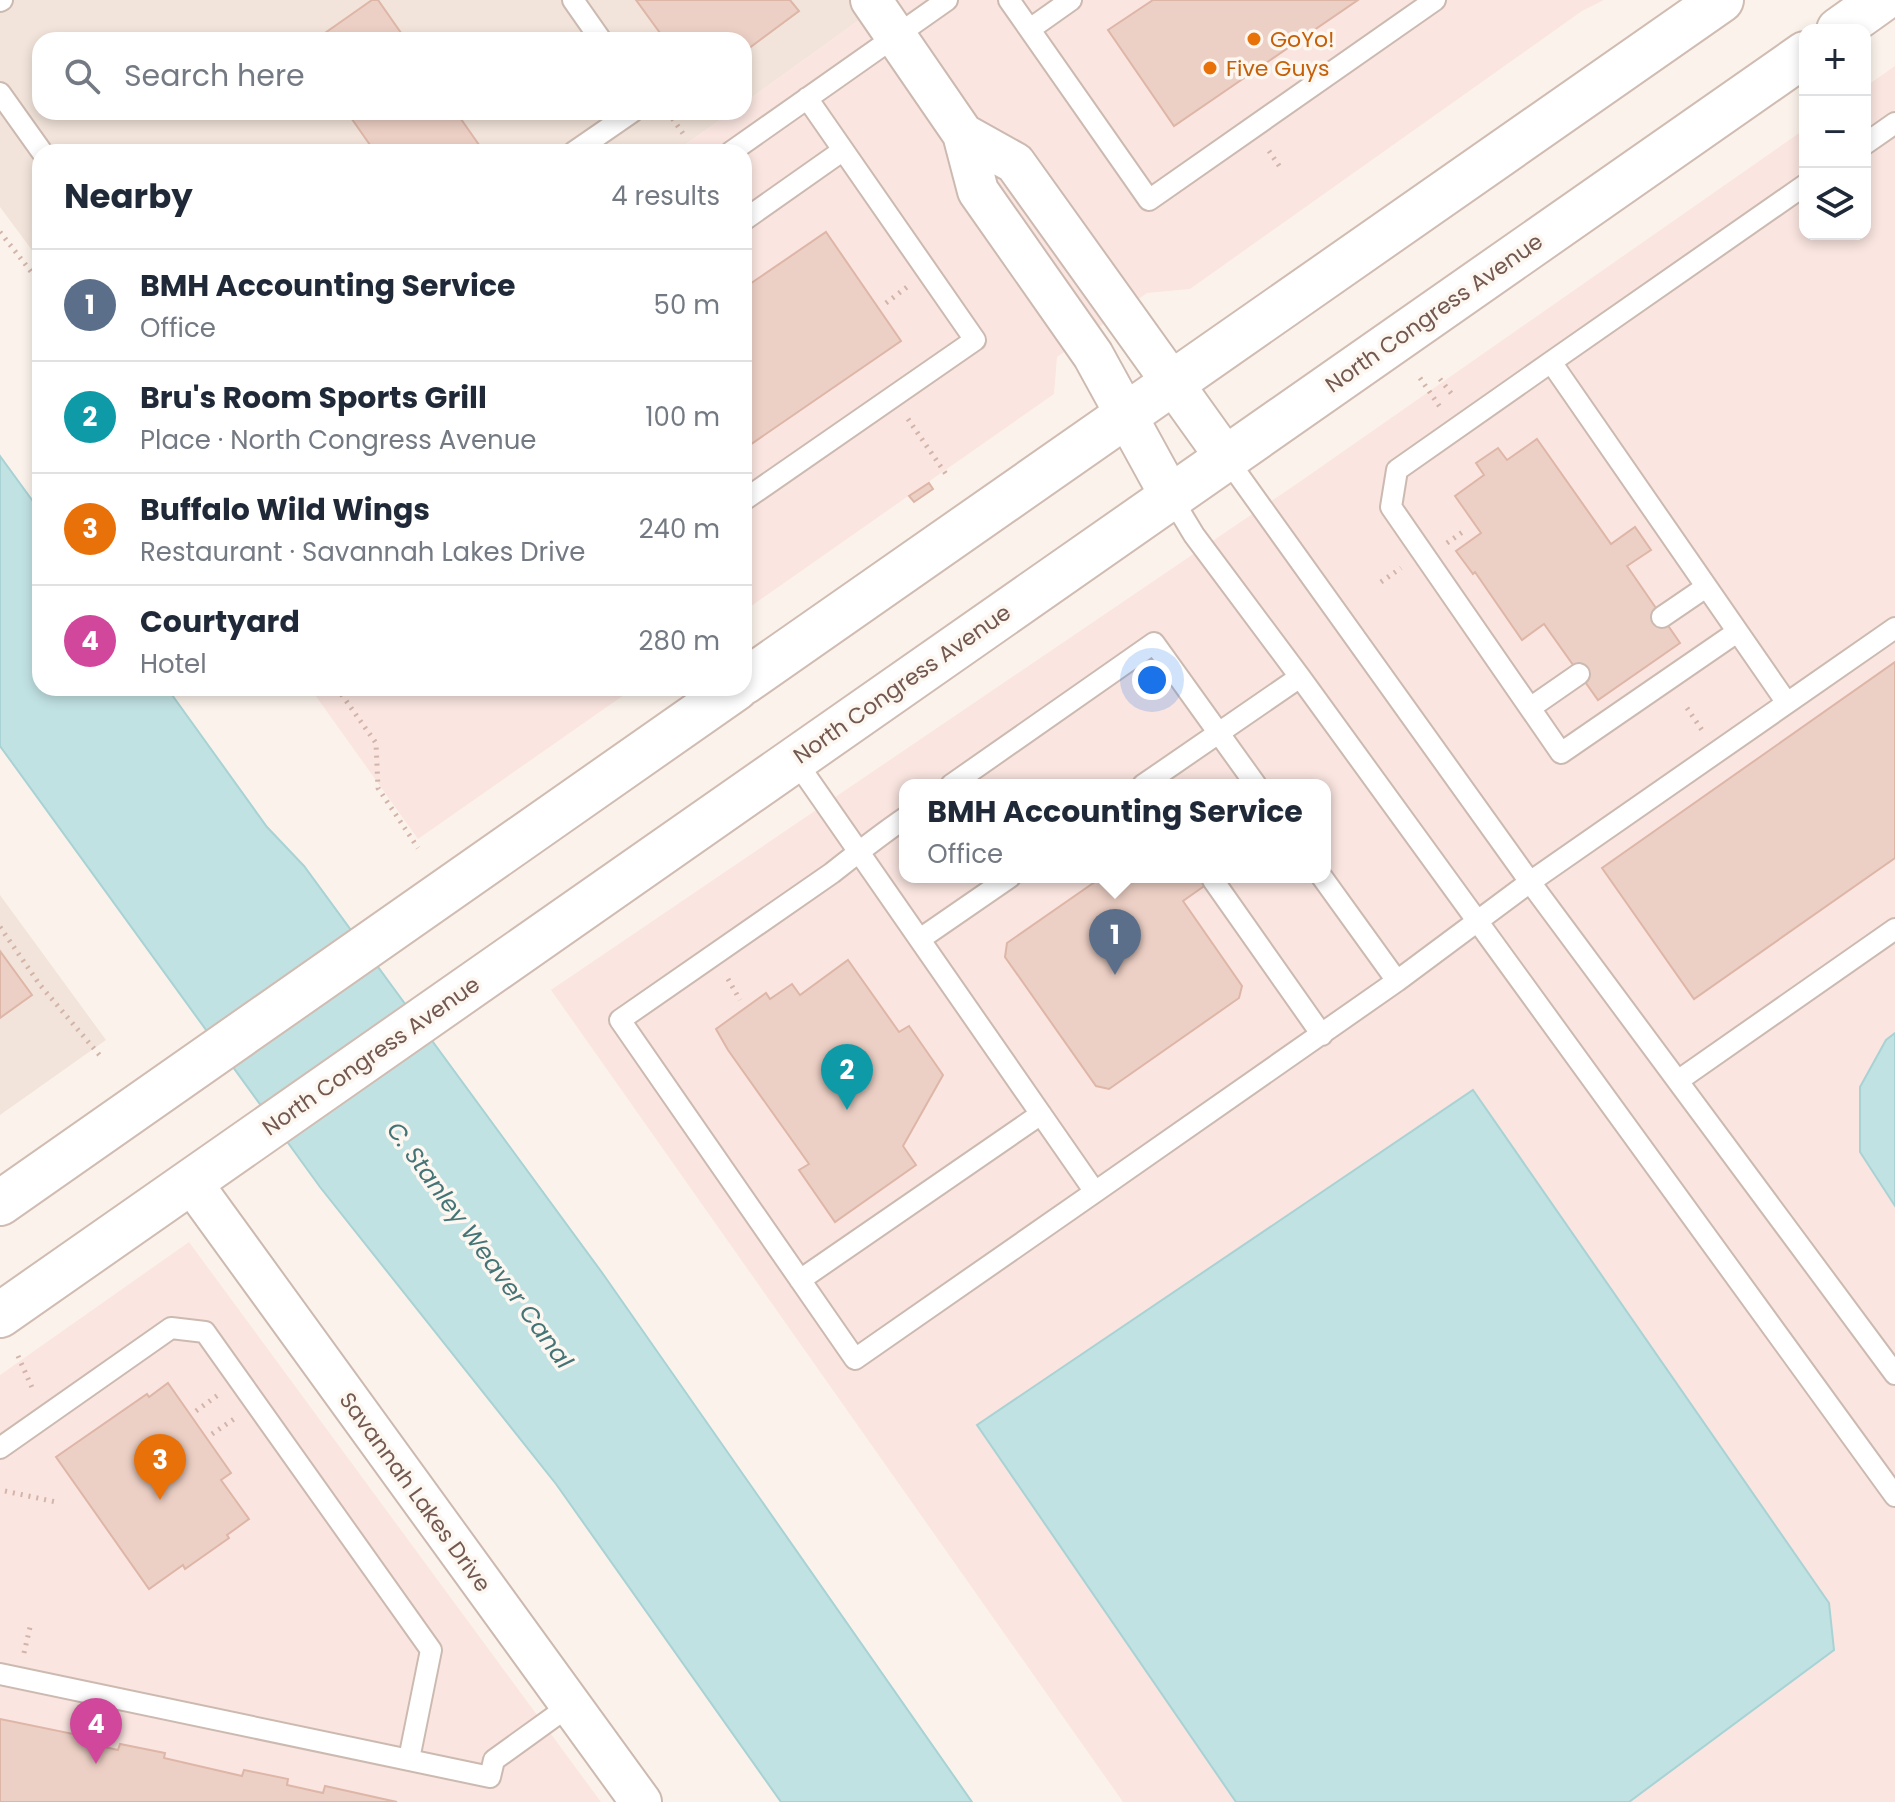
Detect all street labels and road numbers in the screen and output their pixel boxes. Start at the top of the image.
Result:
street label: North Congress Avenue [1319,226,1549,400]
street label: North Congress Avenue [787,597,1017,771]
street label: North Congress Avenue [256,969,486,1143]
street label: Savannah Lakes Drive [332,1386,498,1598]

